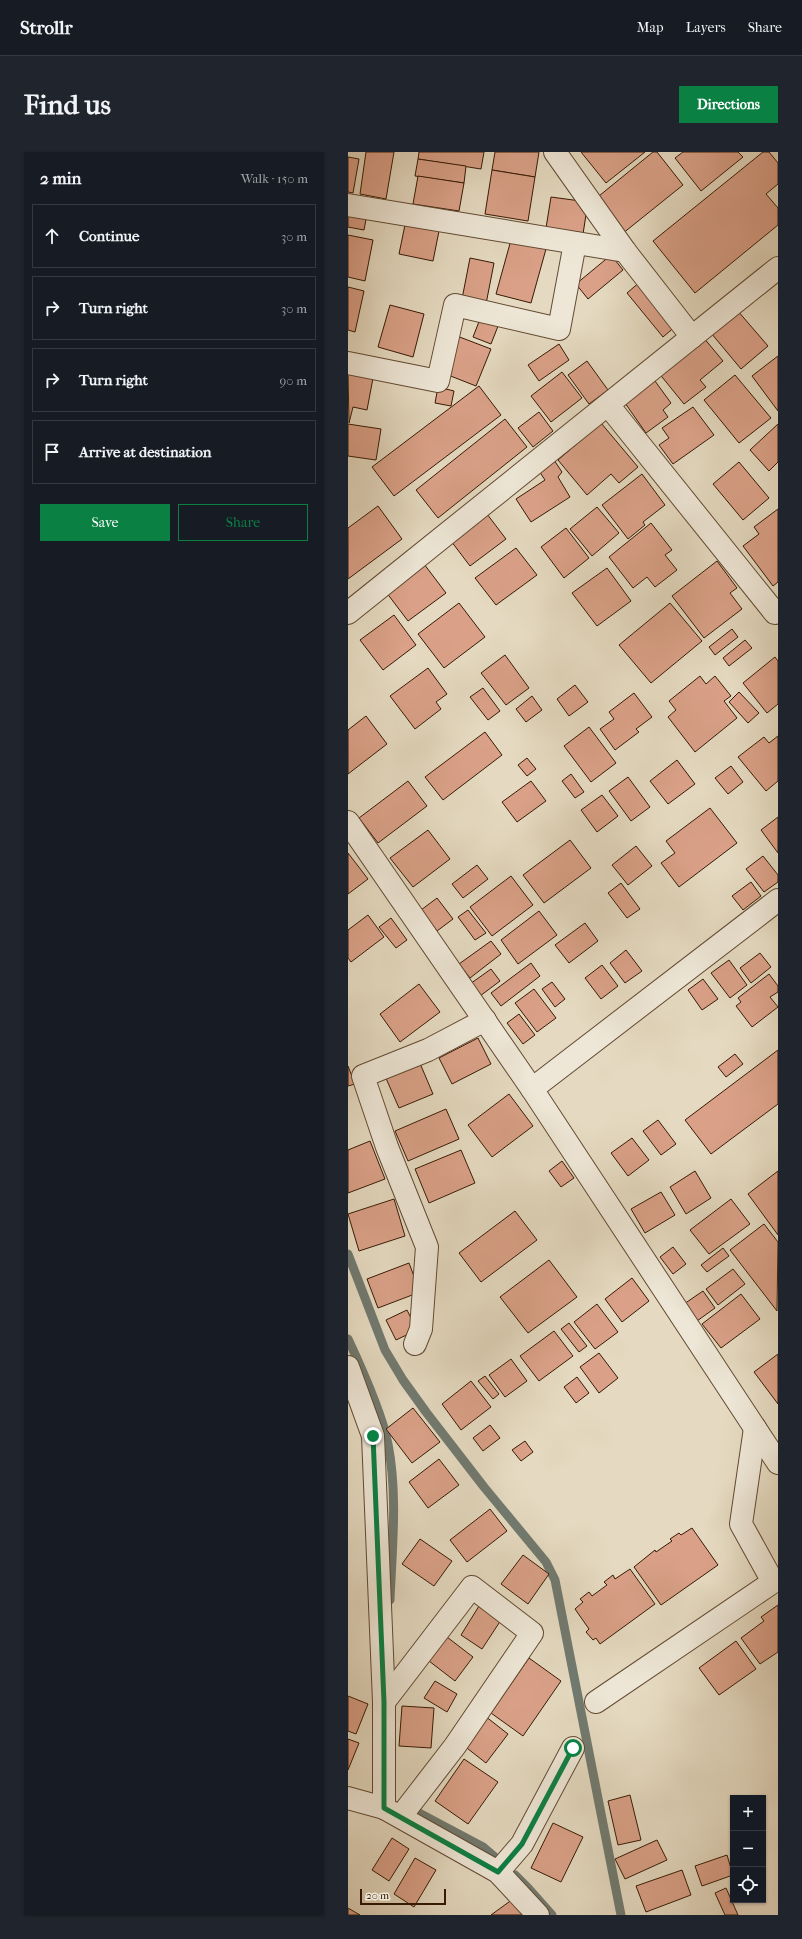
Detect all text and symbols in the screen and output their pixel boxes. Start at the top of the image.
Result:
text: Strollr [20,17,73,39]
text: Map [637,19,664,36]
text: Layers [686,19,726,36]
text: Share [748,19,782,36]
button: Directions [679,86,778,123]
text: Find us [24,88,111,121]
text: 2 min [40,168,81,188]
text: Walk · 150 m [241,171,308,186]
icon: ahead [41,225,63,247]
text: Continue [79,227,139,245]
text: 30 m [281,229,307,244]
icon: right [41,297,63,319]
text: Turn right [79,299,148,317]
text: 30 m [281,301,307,316]
icon: right [41,369,63,391]
text: Turn right [79,371,148,389]
text: 90 m [279,373,307,388]
icon: arrive [41,441,63,463]
text: Arrive at destination [79,443,211,461]
button: Save [40,504,170,541]
button: Share [178,504,308,541]
route end [364,1427,382,1445]
route start [564,1739,582,1757]
map controls [730,1795,766,1903]
button: + [730,1795,766,1831]
button: − [730,1831,766,1867]
button: locate [730,1867,766,1903]
scale bar [360,1887,446,1906]
text: 20 m [366,1889,389,1902]

